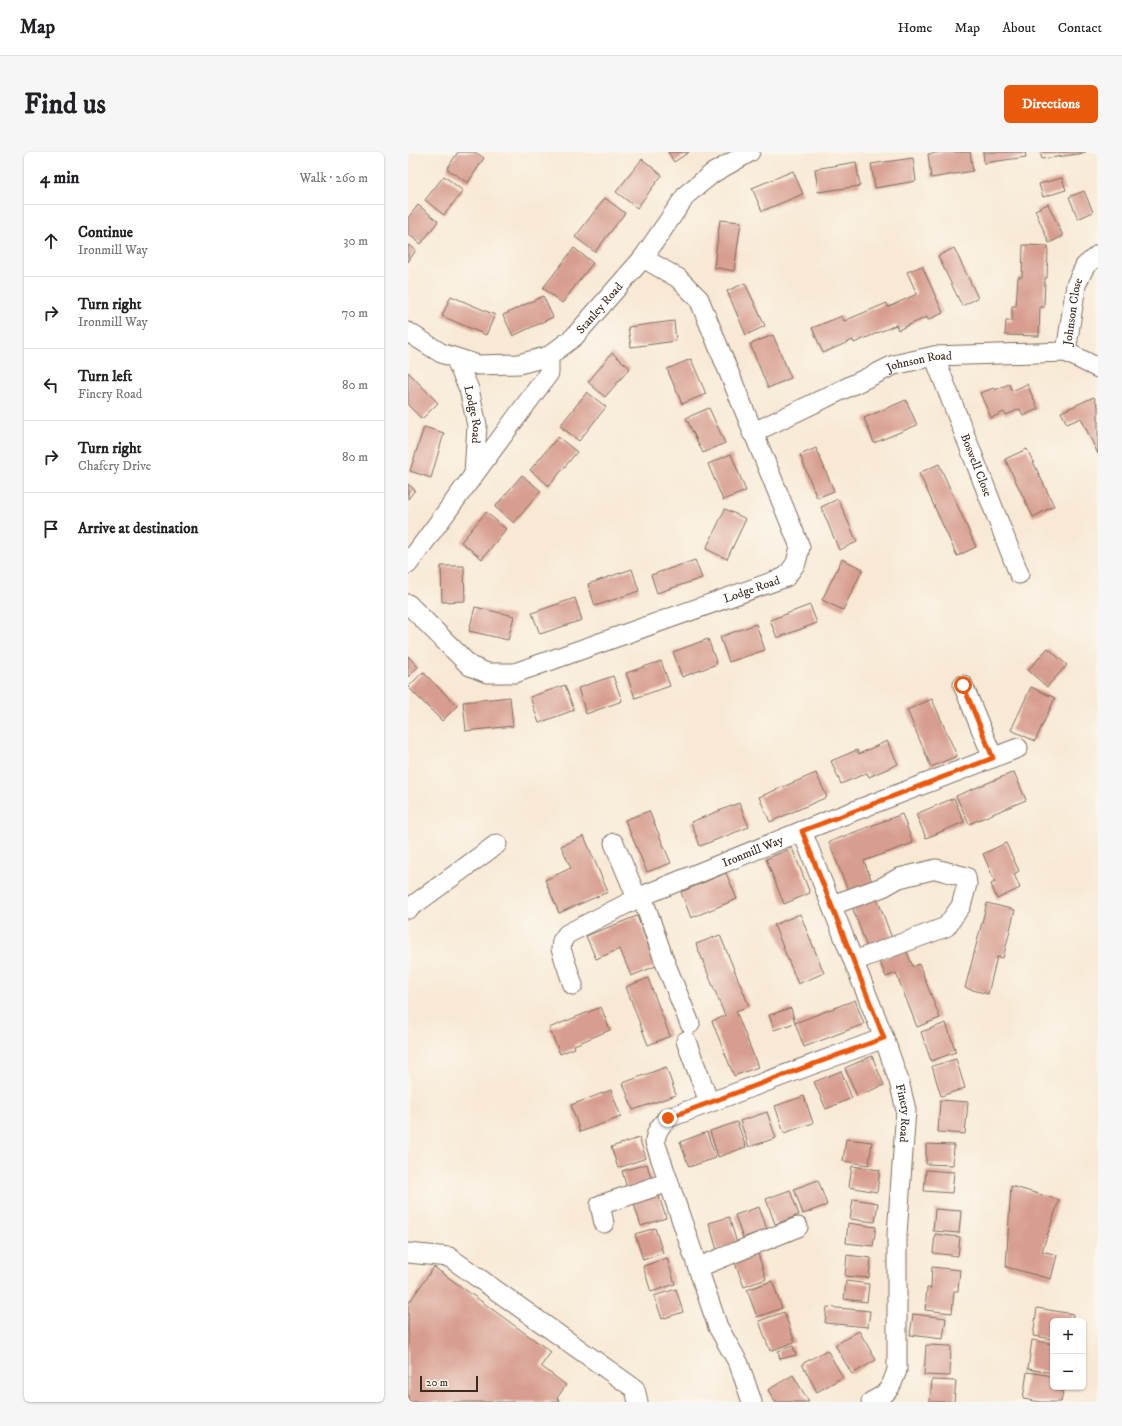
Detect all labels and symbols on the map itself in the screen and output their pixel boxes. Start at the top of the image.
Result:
street label: Johnson Close [1059,275,1086,347]
street label: Stanley Road [573,279,626,337]
street label: Johnson Road [883,348,952,376]
street label: Lodge Road [461,384,485,444]
street label: Boswell Close [957,431,996,499]
street label: Lodge Road [721,572,782,606]
route start [954,676,972,694]
street label: Ironmill Way [720,832,786,870]
street label: Finery Road [892,1082,914,1143]
route end [659,1109,677,1127]
scale bar [420,1374,478,1393]

